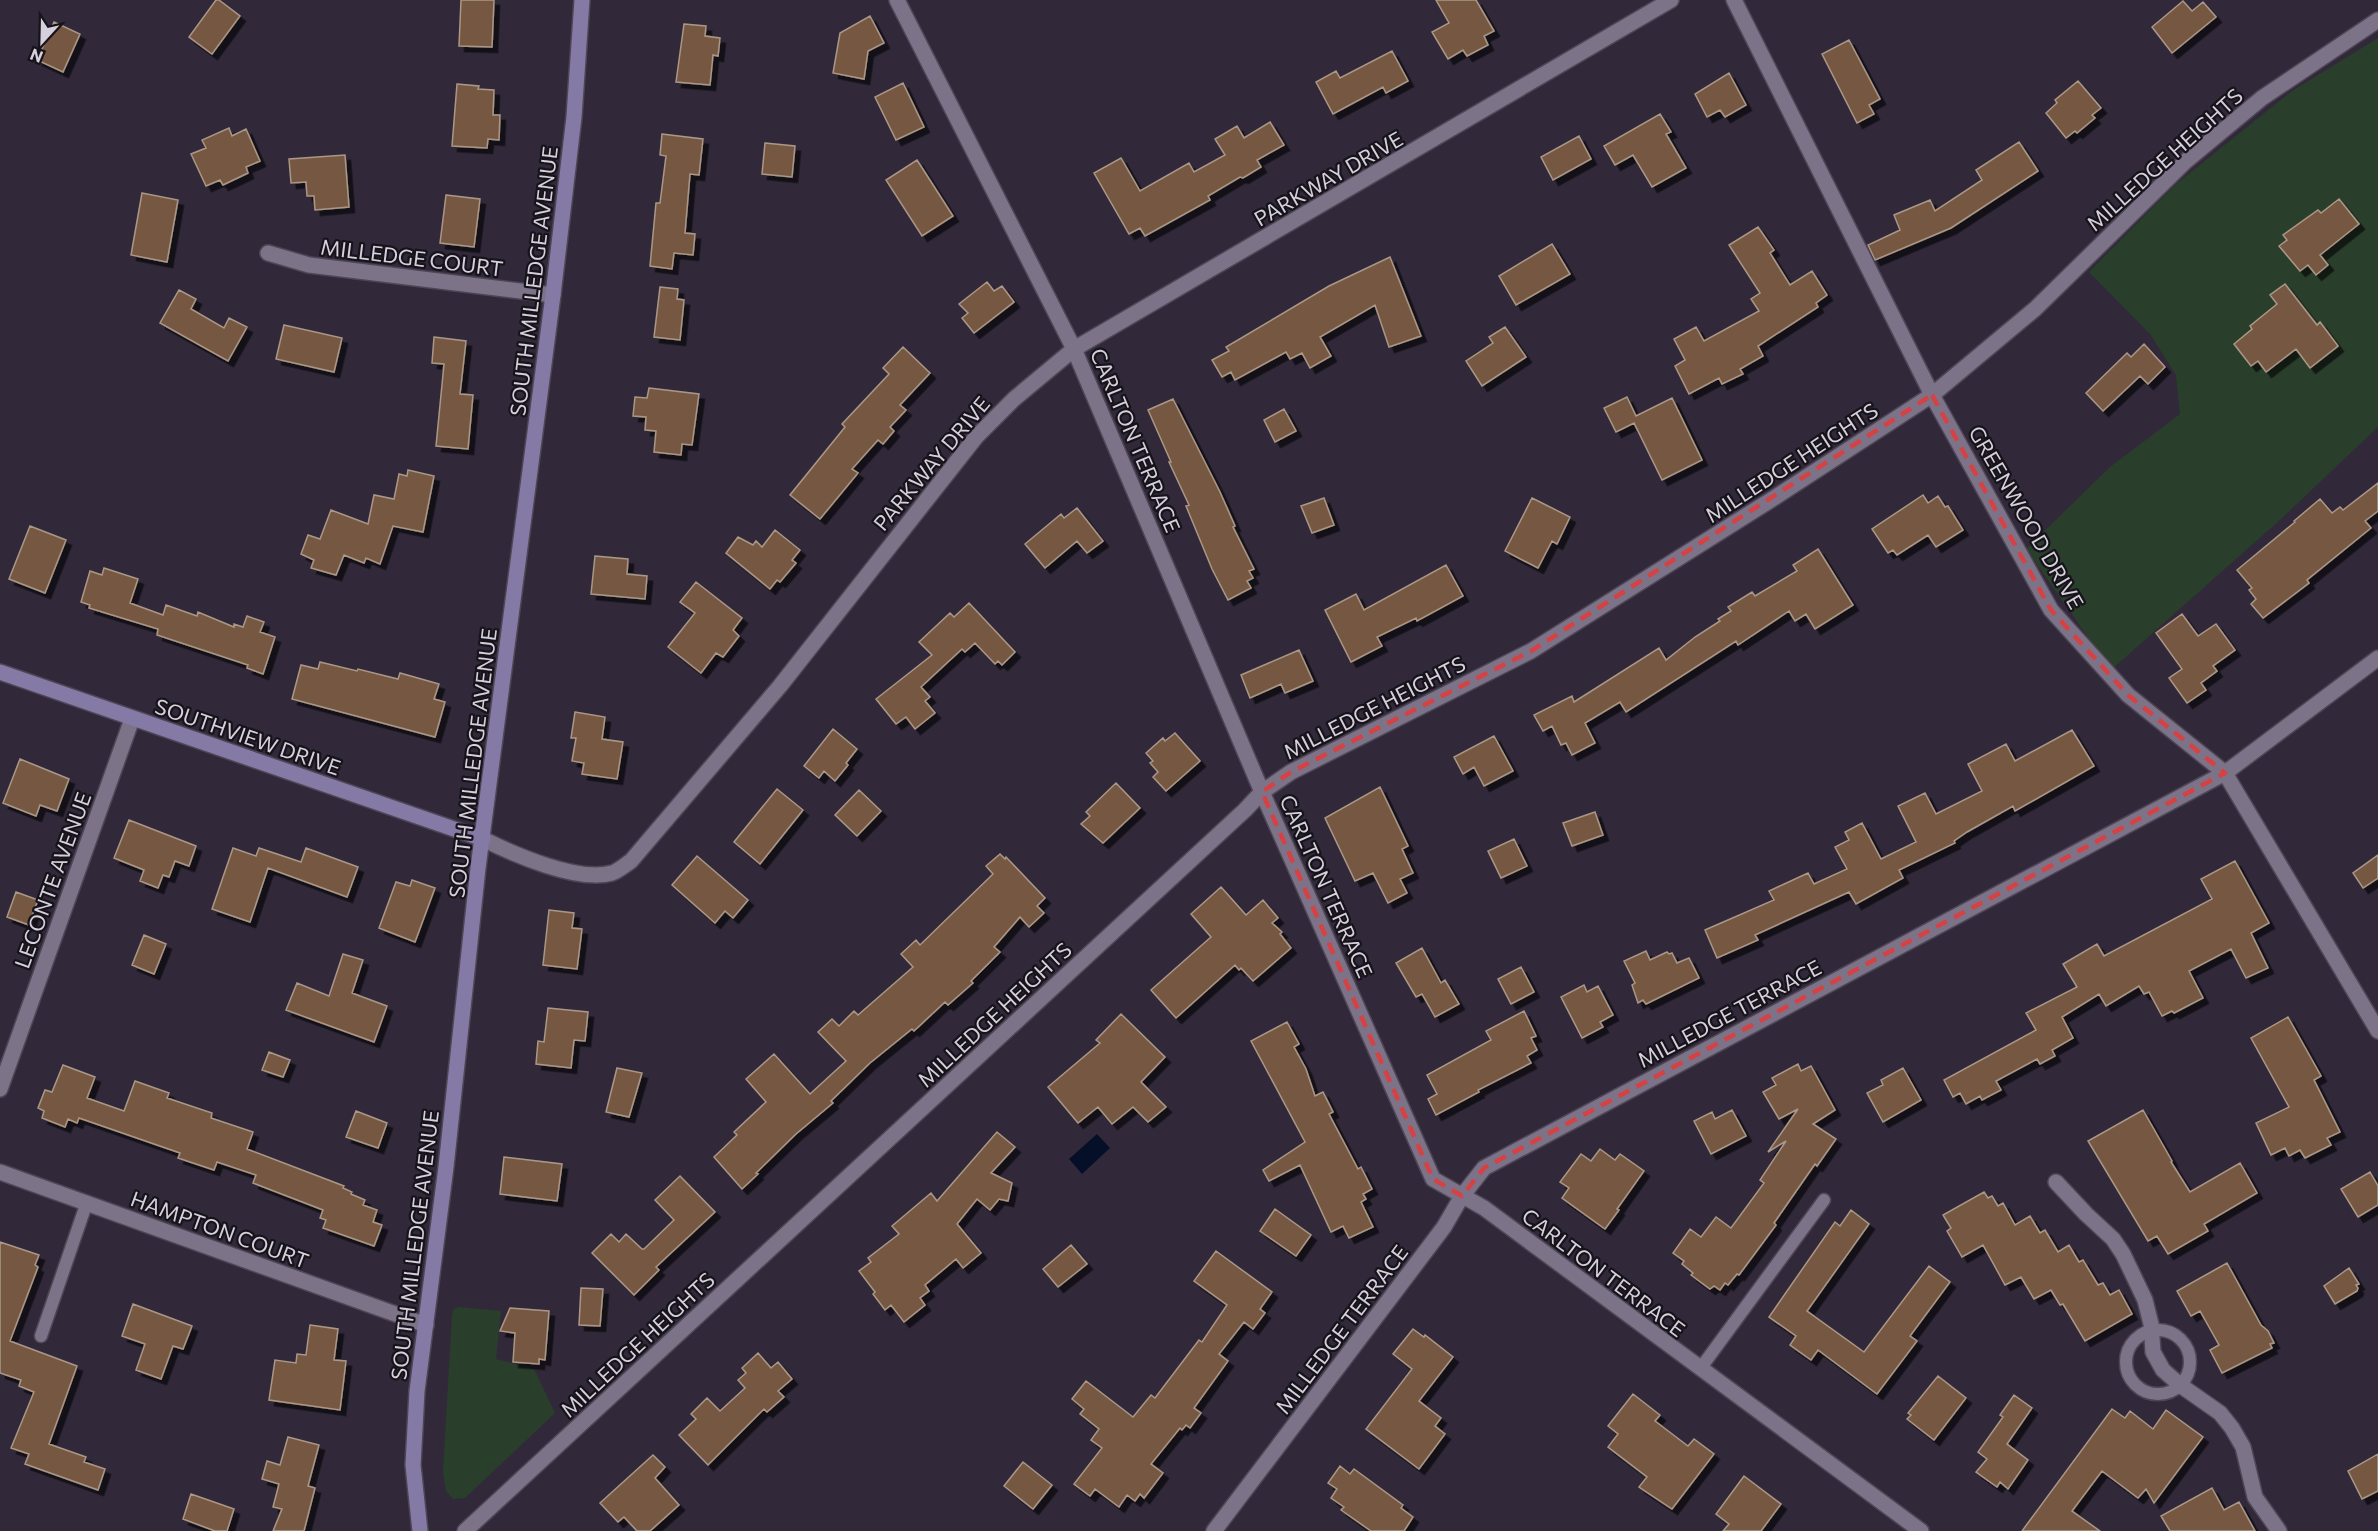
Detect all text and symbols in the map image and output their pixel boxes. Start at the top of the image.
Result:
north arrow [12,12,72,72]
text: N [27,45,45,67]
street label: MILLEDGE HEIGHTS [2081,83,2247,235]
street label: PARKWAY DRIVE [1249,125,1407,231]
street label: SOUTH MILLEDGE AVENUE [504,145,562,417]
street label: MILLEDGE COURT [319,233,505,281]
street label: CARLTON TERRACE [1086,344,1186,536]
street label: PARKWAY DRIVE [868,391,994,535]
street label: MILLEDGE HEIGHTS [1700,397,1882,527]
street label: GREENWOOD DRIVE [1964,421,2090,613]
street label: SOUTH MILLEDGE AVENUE [443,627,501,899]
street label: MILLEDGE HEIGHTS [1279,650,1469,764]
street label: SOUTHVIEW DRIVE [152,693,344,779]
street label: LECONTE AVENUE [9,789,95,971]
street label: CARLTON TERRACE [1275,791,1379,981]
street label: MILLEDGE HEIGHTS [912,936,1076,1092]
street label: MILLEDGE TERRACE [1633,954,1825,1072]
street label: SOUTH MILLEDGE AVENUE [385,1109,443,1381]
street label: HAMPTON COURT [128,1185,312,1273]
street label: CARLTON TERRACE [1518,1203,1690,1341]
street label: MILLEDGE TERRACE [1269,1240,1413,1418]
street label: MILLEDGE HEIGHTS [555,1266,719,1422]

